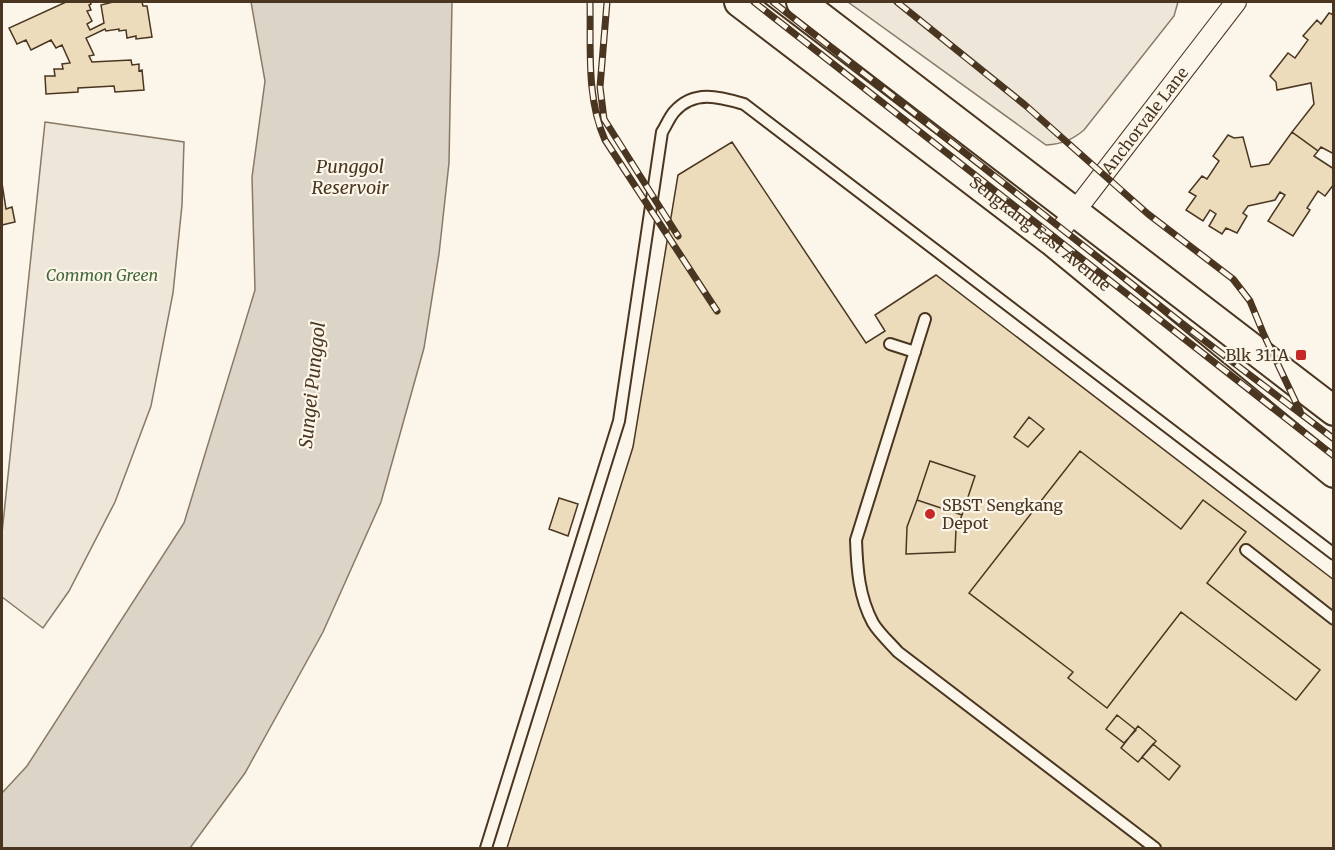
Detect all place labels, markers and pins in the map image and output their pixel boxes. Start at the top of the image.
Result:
place label: Blk 311A [1225,345,1290,365]
marker: Blk 311A [1294,348,1308,362]
place label: SBST Sengkang Depot [942,495,1063,533]
marker: SBST Sengkang Depot [923,507,937,521]

